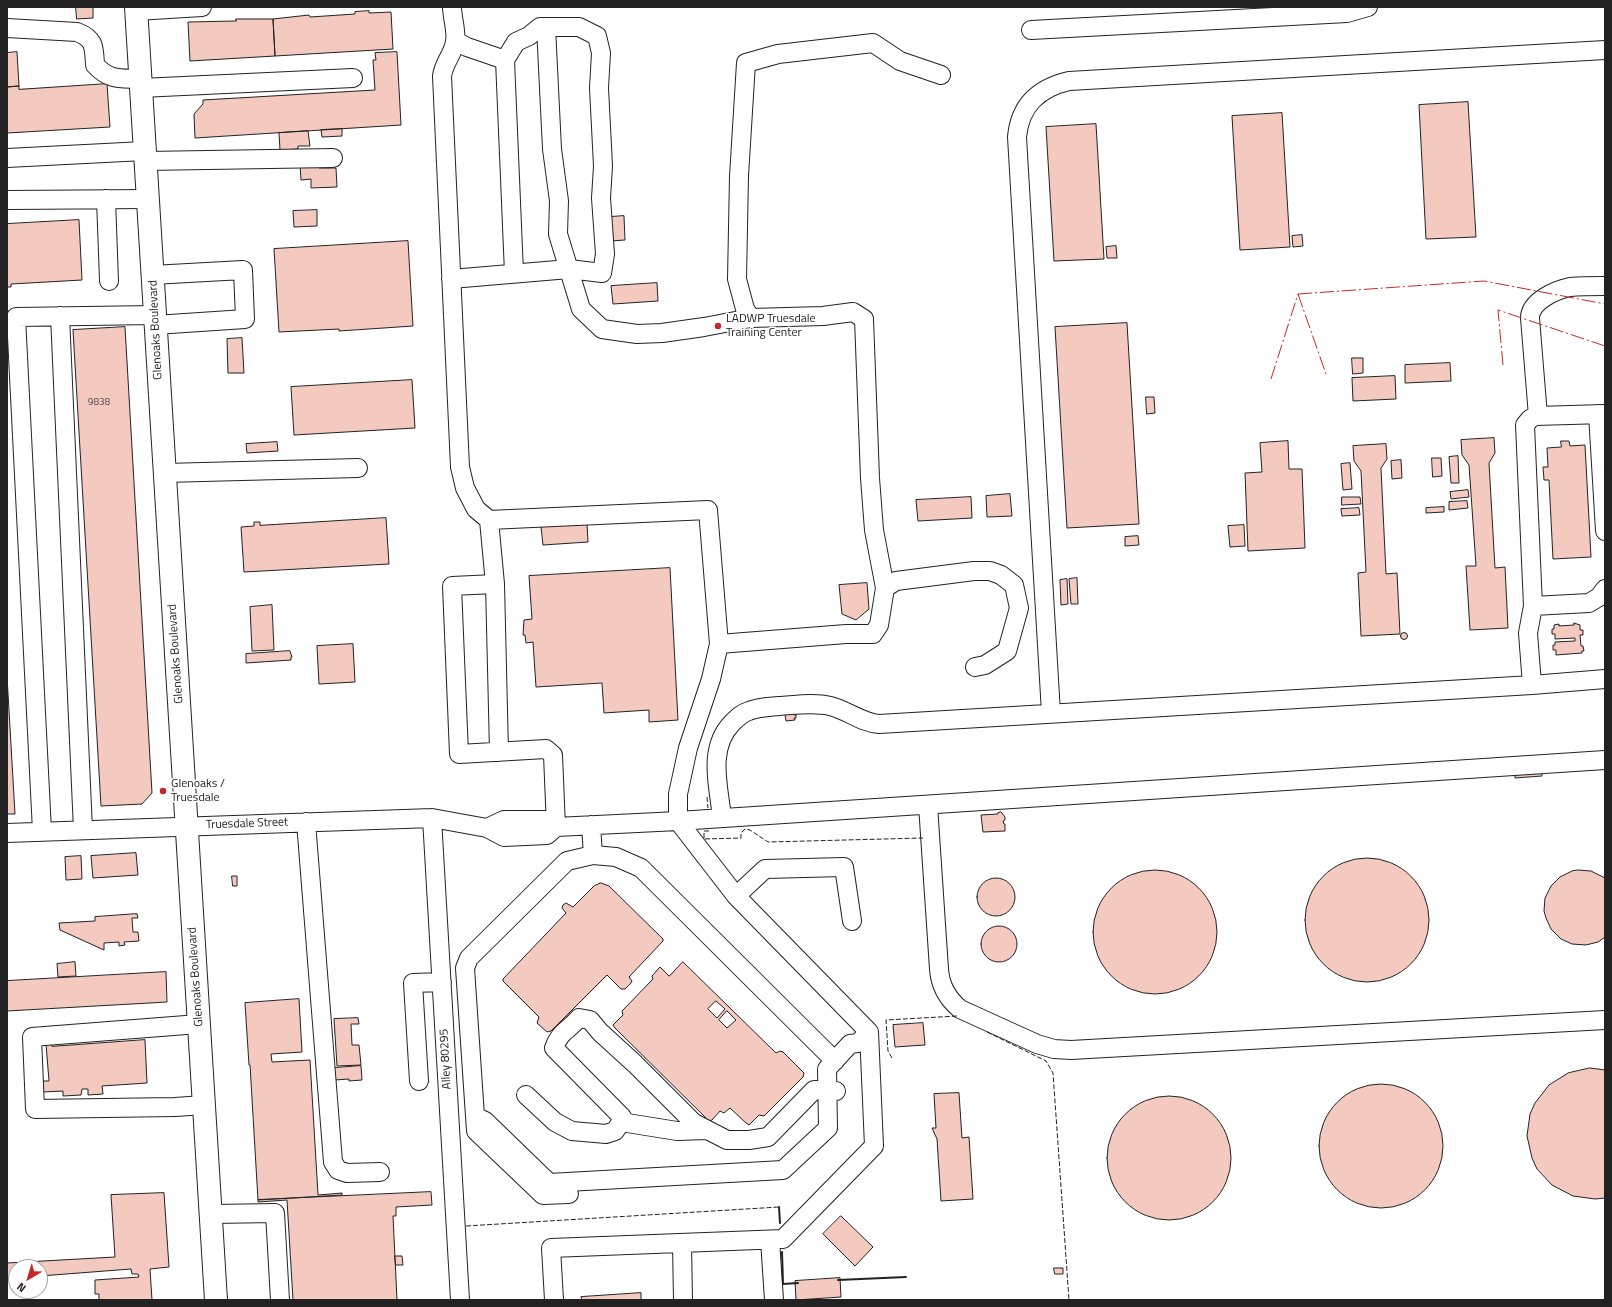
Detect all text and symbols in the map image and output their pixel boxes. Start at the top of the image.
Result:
street label: Glenoaks Boulevard [146,280,166,380]
place label: LADWP Truesdale Training Center [726,312,816,340]
marker: LADWP Truesdale Training Center [713,321,723,331]
house number: 9838 [88,397,110,409]
street label: Glenoaks Boulevard [165,604,187,704]
place label: Glenoaks / Truesdale [171,777,225,805]
marker: Glenoaks / Truesdale [158,786,168,796]
street label: Truesdale Street [206,815,288,833]
street label: Glenoaks Boulevard [185,927,207,1027]
street label: Alley 80295 [437,1028,455,1090]
north arrow [8,1259,48,1299]
text: N [13,1279,29,1296]

